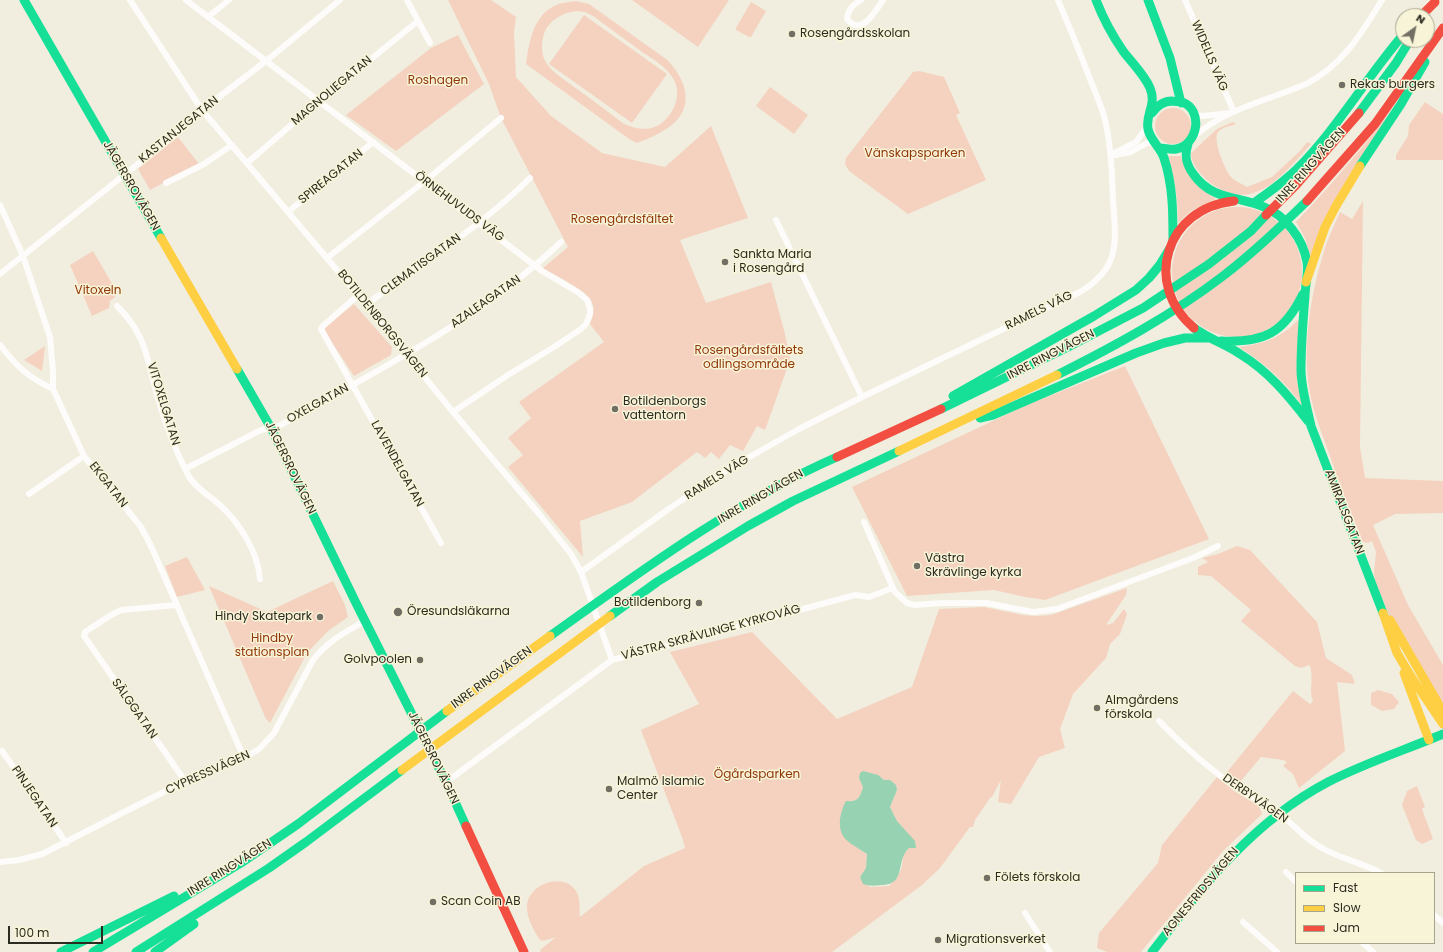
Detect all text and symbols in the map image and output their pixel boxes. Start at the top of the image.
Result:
north arrow [1395,8,1435,48]
text: N [1413,10,1429,28]
street label: WIDELLS VÄG [1188,18,1230,94]
place label: Rosengårdsskolan [800,27,910,41]
marker: Rosengårdsskolan [787,29,797,39]
street label: MAGNOLIEGATAN [289,53,375,129]
park label: Roshagen [408,74,468,88]
place label: Rekas burgers [1350,78,1435,92]
marker: Rekas burgers [1337,80,1347,90]
street label: KASTANJEGATAN [136,93,222,167]
street label: INRE RINGVÄGEN [1273,125,1349,207]
street label: JÄGERSROVÄGEN [99,139,163,233]
street label: SPIREAGATAN [296,147,366,207]
park label: Vänskapsparken [865,147,965,161]
street label: ÖRNEHUVUDS VÄG [411,169,507,245]
park label: Rosengårdsfältet [571,213,673,227]
street label: CLEMATISGATAN [378,231,464,299]
place label: Sankta Maria i Rosengård [733,248,812,276]
marker: Sankta Maria i Rosengård [720,257,730,267]
street label: BOTILDENBORGSVÄGEN [334,267,430,381]
street label: AZALEAGATAN [448,272,524,332]
park label: Vitoxeln [75,284,121,298]
street label: RAMELS VÄG [1003,289,1075,333]
street label: INRE RINGVÄGEN [1005,327,1097,383]
park label: Rosengårdsfältets odlingsområde [695,344,803,372]
street label: VITOXELGATAN [144,361,182,447]
street label: OXELGATAN [284,381,352,427]
place label: Botildenborgs vattentorn [623,395,706,423]
marker: Botildenborgs vattentorn [610,404,620,414]
street label: LAVENDELGATAN [367,418,427,510]
street label: JÄGERSROVÄGEN [261,419,319,517]
street label: RAMELS VÄG [682,453,752,503]
street label: EKGATAN [86,459,130,511]
street label: INRE RINGVÄGEN [716,467,806,527]
street label: AMIRALSGATAN [1321,468,1367,556]
place label: Västra Skrävlinge kyrka [925,552,1022,580]
marker: Västra Skrävlinge kyrka [912,561,922,571]
place label: Botildenborg [614,596,691,610]
marker: Botildenborg [694,598,704,608]
street label: VÄSTRA SKRÄVLINGE KYRKOVÄG [620,602,802,664]
place label: Öresundsläkarna [407,605,510,619]
marker: Öresundsläkarna [392,606,404,618]
place label: Hindy Skatepark [215,610,312,624]
marker: Hindy Skatepark [315,612,325,622]
park label: Hindby stationsplan [235,632,309,660]
street label: INRE RINGVÄGEN [449,644,535,712]
place label: Golvpoolen [344,653,412,667]
marker: Golvpoolen [415,655,425,665]
street label: SÄLGGATAN [108,676,160,742]
place label: Almgårdens förskola [1105,694,1179,722]
marker: Almgårdens förskola [1092,703,1102,713]
street label: JÄGERSROVÄGEN [404,709,462,807]
street label: CYPRESSVÄGEN [164,748,252,798]
street label: PINJEGATAN [8,763,60,831]
park label: Ögårdsparken [714,768,800,782]
street label: DERBYVÄGEN [1220,771,1290,827]
place label: Malmö Islamic Center [617,775,705,803]
marker: Malmö Islamic Center [604,784,614,794]
street label: INRE RINGVÄGEN [185,836,275,900]
street label: AGNESFRIDSVÄGEN [1160,845,1242,939]
place label: Fölets förskola [995,871,1080,885]
legend [1295,872,1435,944]
marker: Fölets förskola [982,873,992,883]
text: Fast [1333,879,1358,896]
place label: Scan Coin AB [441,895,521,909]
marker: Scan Coin AB [428,897,438,907]
text: Slow [1333,899,1361,916]
scale bar [10,918,105,944]
text: Jam [1333,919,1360,936]
text: 100 m [15,924,49,941]
place label: Migrationsverket [946,933,1046,947]
marker: Migrationsverket [933,935,943,945]

